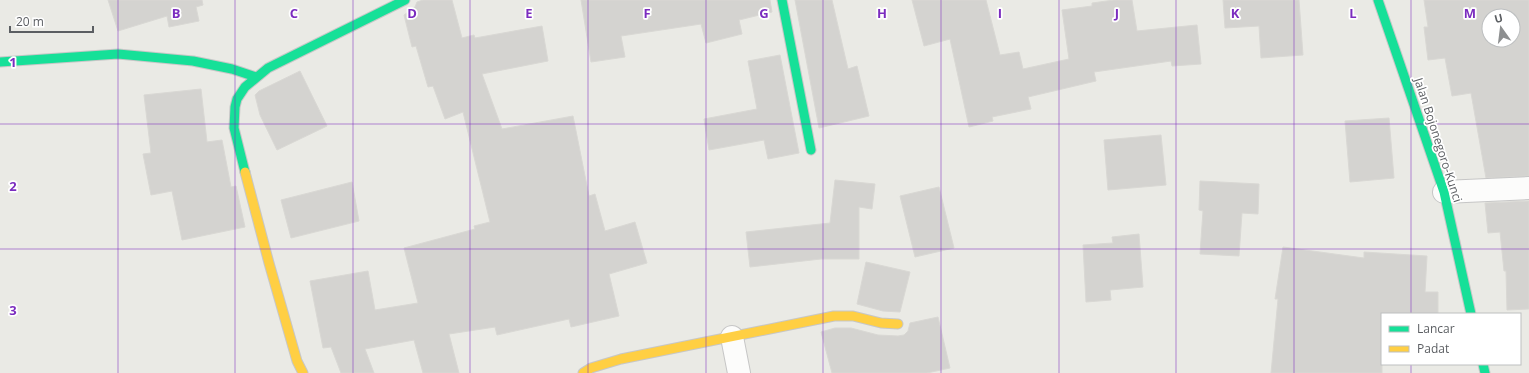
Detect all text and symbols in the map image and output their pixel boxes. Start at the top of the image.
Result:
text: B [172,4,181,22]
text: C [290,4,298,22]
text: D [407,4,417,22]
text: E [525,4,533,22]
text: F [643,4,651,22]
text: G [759,4,769,22]
text: H [877,4,887,22]
text: I [998,4,1002,22]
text: J [1114,4,1119,22]
text: K [1231,4,1240,22]
text: L [1349,4,1357,22]
text: M [1464,4,1476,22]
scale bar [10,8,93,34]
north arrow [1481,8,1521,48]
text: U [1493,10,1504,26]
text: 20 m [16,13,44,30]
text: 1 [9,53,17,71]
street label: Jalan Bojonegoro-Kunci [1410,74,1467,204]
text: 2 [9,177,17,195]
text: 3 [9,301,17,319]
legend [1381,313,1521,365]
text: Lancar [1417,320,1455,337]
text: Padat [1417,340,1449,357]

